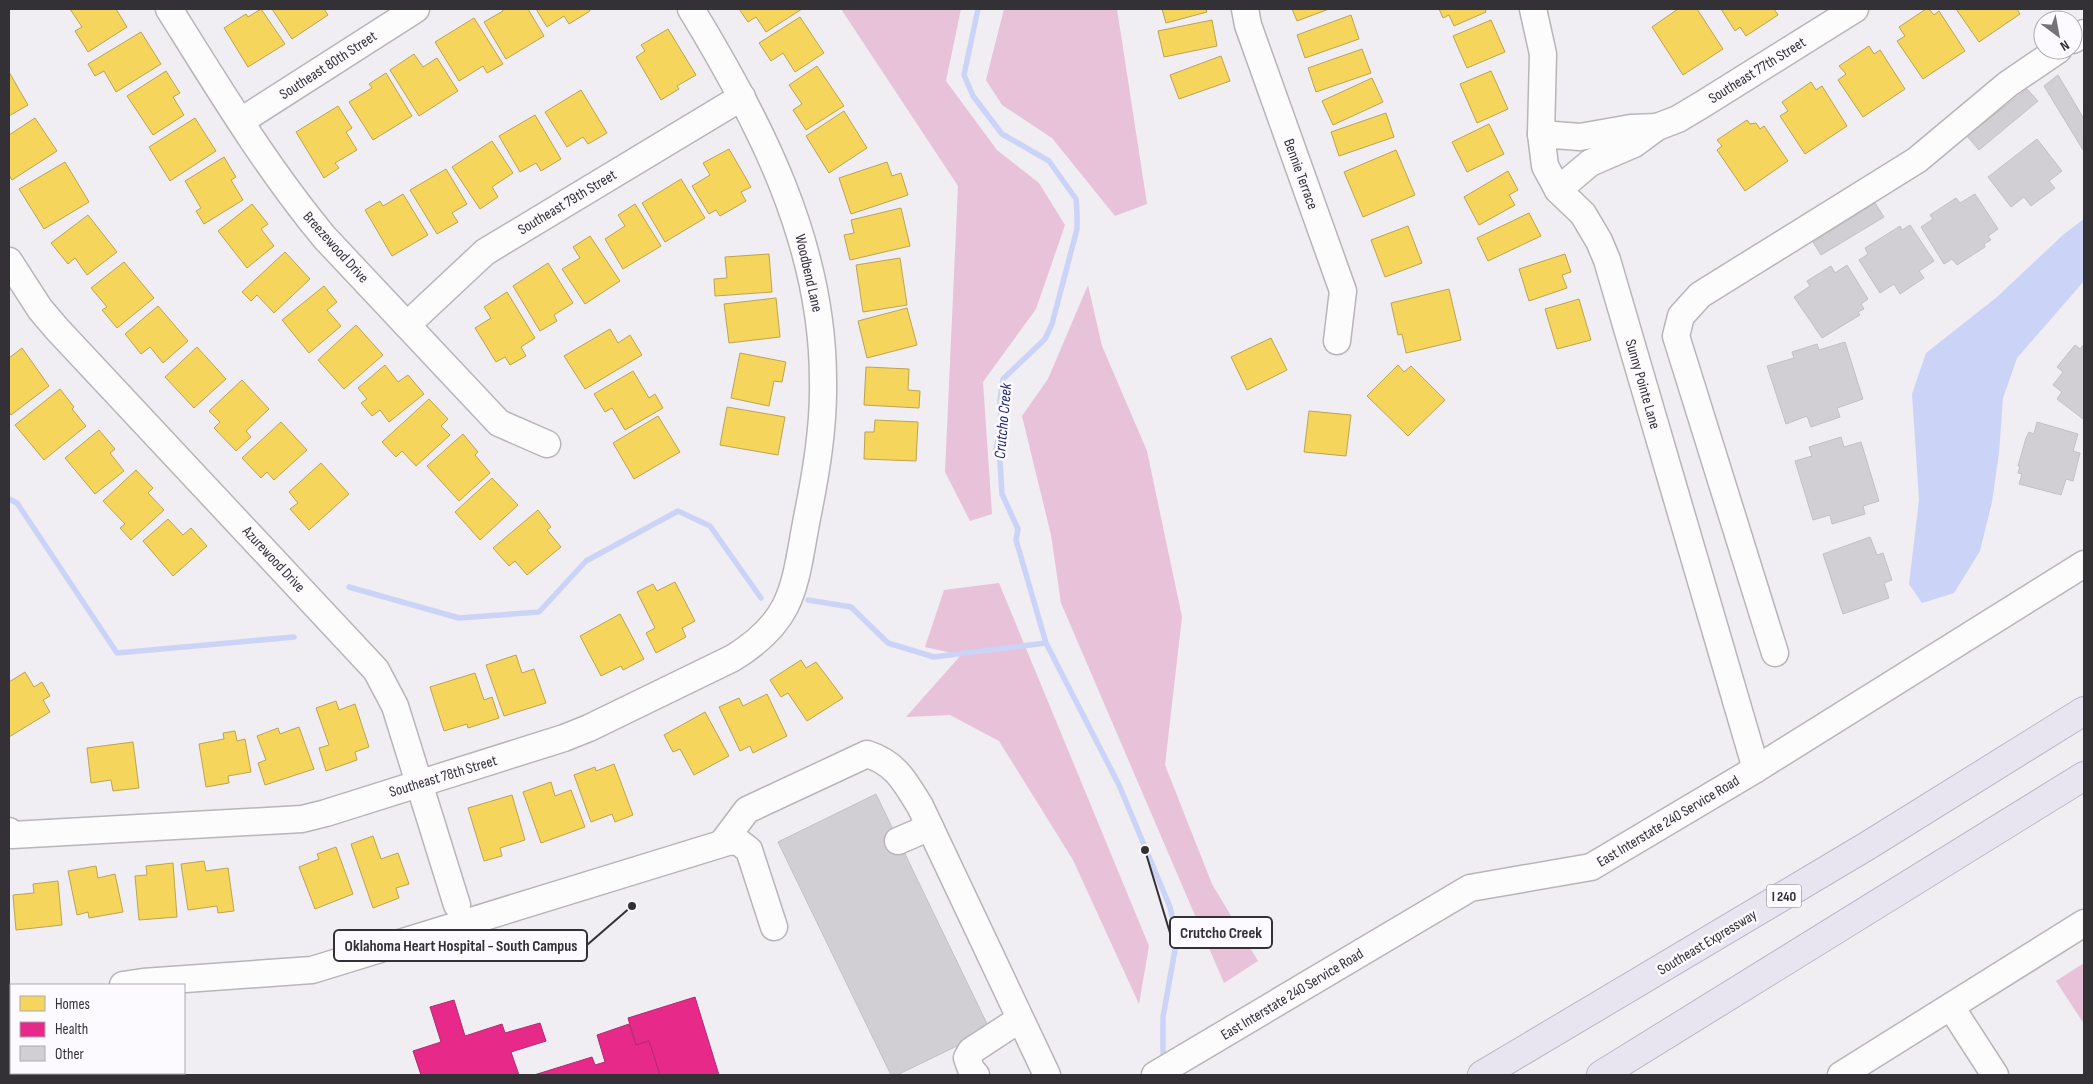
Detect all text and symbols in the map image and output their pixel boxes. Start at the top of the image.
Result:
north arrow [2033,10,2083,60]
street label: Southeast 80th Street [276,27,381,104]
street label: Southeast 77th Street [1705,33,1810,108]
text: N [2057,36,2072,55]
street label: Bennie Terrace [1279,136,1322,212]
street label: Southeast 79th Street [514,165,620,239]
street label: Breezewood Drive [299,208,373,287]
street label: Woodbend Lane [790,232,827,314]
street label: Sunny Pointe Lane [1621,337,1664,431]
water label: Crutcho Creek [991,382,1016,460]
street label: Azurewood Drive [237,521,309,596]
street label: Southeast 78th Street [387,751,500,802]
street label: East Interstate 240 Service Road [1594,771,1743,872]
road number: I 240 [1766,884,1802,908]
street label: Southeast Expressway [1654,905,1761,980]
callout: Crutcho Creek [1170,917,1272,948]
text: Crutcho Creek [1180,924,1262,943]
callout: Oklahoma Heart Hospital - South Campus [334,930,587,961]
text: Oklahoma Heart Hospital - South Campus [345,937,577,956]
street label: East Interstate 240 Service Road [1218,944,1367,1045]
legend [10,984,185,1074]
text: Homes [55,995,90,1014]
text: Health [55,1020,88,1039]
text: Other [55,1045,84,1064]

